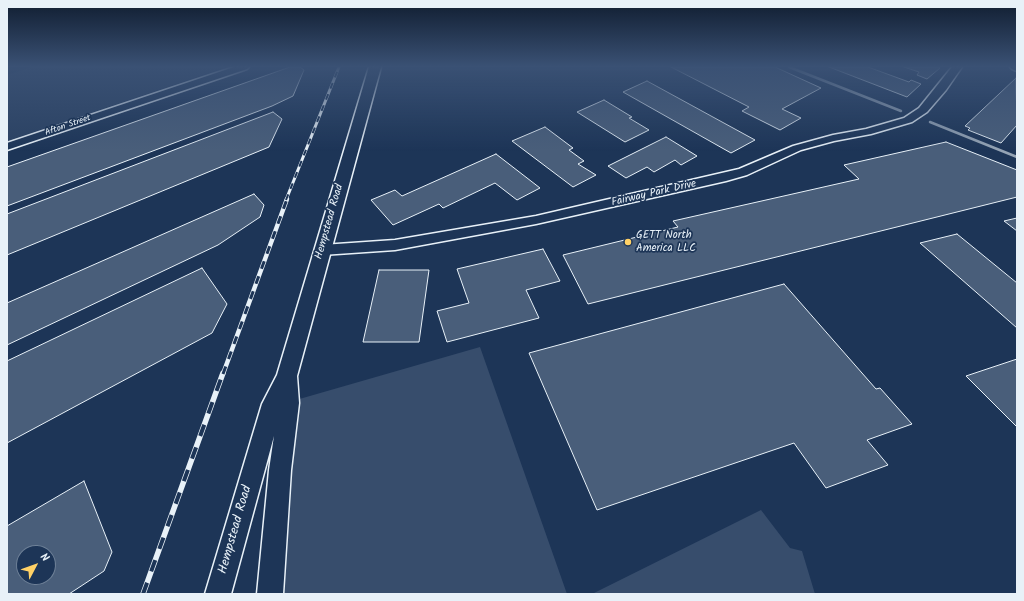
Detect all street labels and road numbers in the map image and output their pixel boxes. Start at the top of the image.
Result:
street label: Afton Street [44,113,92,139]
street label: Fairway Park Drive [610,178,698,210]
street label: Hempstead Road [313,183,347,261]
street label: Hempstead Road [216,484,256,576]

